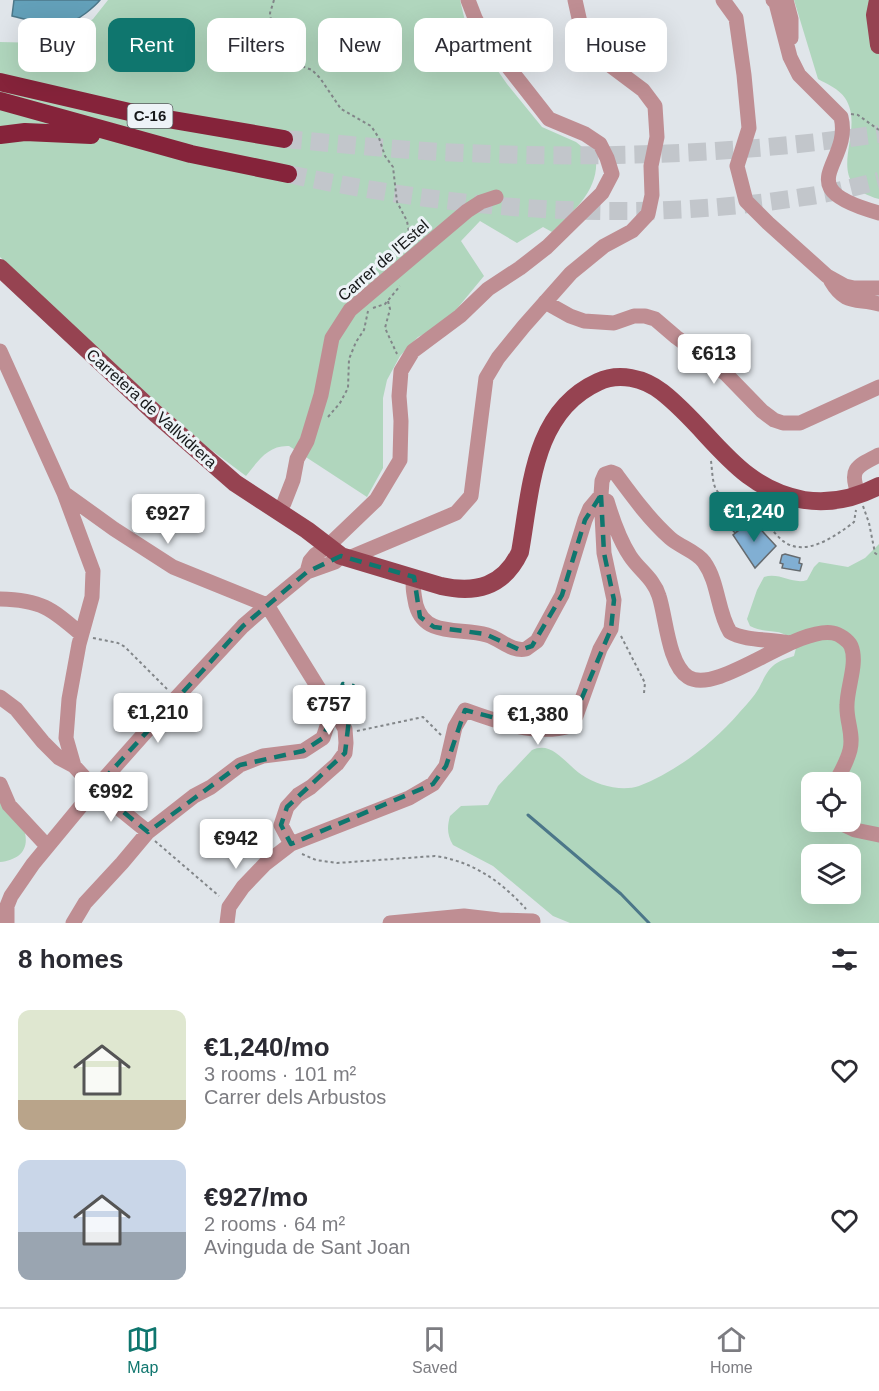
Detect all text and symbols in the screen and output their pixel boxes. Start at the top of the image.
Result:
chip: Buy [18,18,96,72]
chip: Rent [108,18,195,72]
chip: Filters [207,18,306,72]
chip: New [318,18,402,72]
chip: Apartment [414,18,553,72]
chip: House [565,18,667,72]
road number: C-16 [128,104,172,128]
street label: Carrer de l'Estel [335,217,432,304]
pin: €613 [678,334,750,385]
text: €613 [692,342,736,364]
street label: Carretera de Vallvidrera [83,346,220,471]
pin: €1,240 [705,492,803,543]
pin: €927 [132,494,204,545]
text: €1,240 [723,500,785,522]
text: €927 [146,502,190,524]
pin: €757 [293,685,365,736]
pin: €1,210 [109,693,207,744]
text: €757 [307,693,351,715]
pin: €1,380 [489,695,587,746]
text: €1,210 [127,701,189,723]
text: €1,380 [507,703,569,725]
pin: €992 [75,772,147,823]
map controls [801,772,861,904]
button: locate [801,772,861,832]
text: €992 [89,780,133,802]
pin: €942 [200,819,272,870]
text: €942 [214,827,258,849]
button: layers [801,844,861,904]
icon: filters [828,943,861,976]
text: 8 homes [18,944,124,974]
text: €1,240/mo [204,1032,330,1062]
icon: home [66,1034,138,1106]
icon: heart [828,1054,861,1087]
text: 3 rooms · 101 m² [204,1063,356,1085]
text: Carrer dels Arbustos [204,1086,386,1108]
text: €927/mo [204,1182,308,1212]
icon: home [66,1184,138,1256]
icon: heart [828,1204,861,1237]
text: 2 rooms · 64 m² [204,1213,345,1235]
text: Avinguda de Sant Joan [204,1236,410,1258]
tab: Map [126,1323,159,1377]
tab: Saved [412,1323,457,1377]
tab: Home [710,1323,753,1377]

